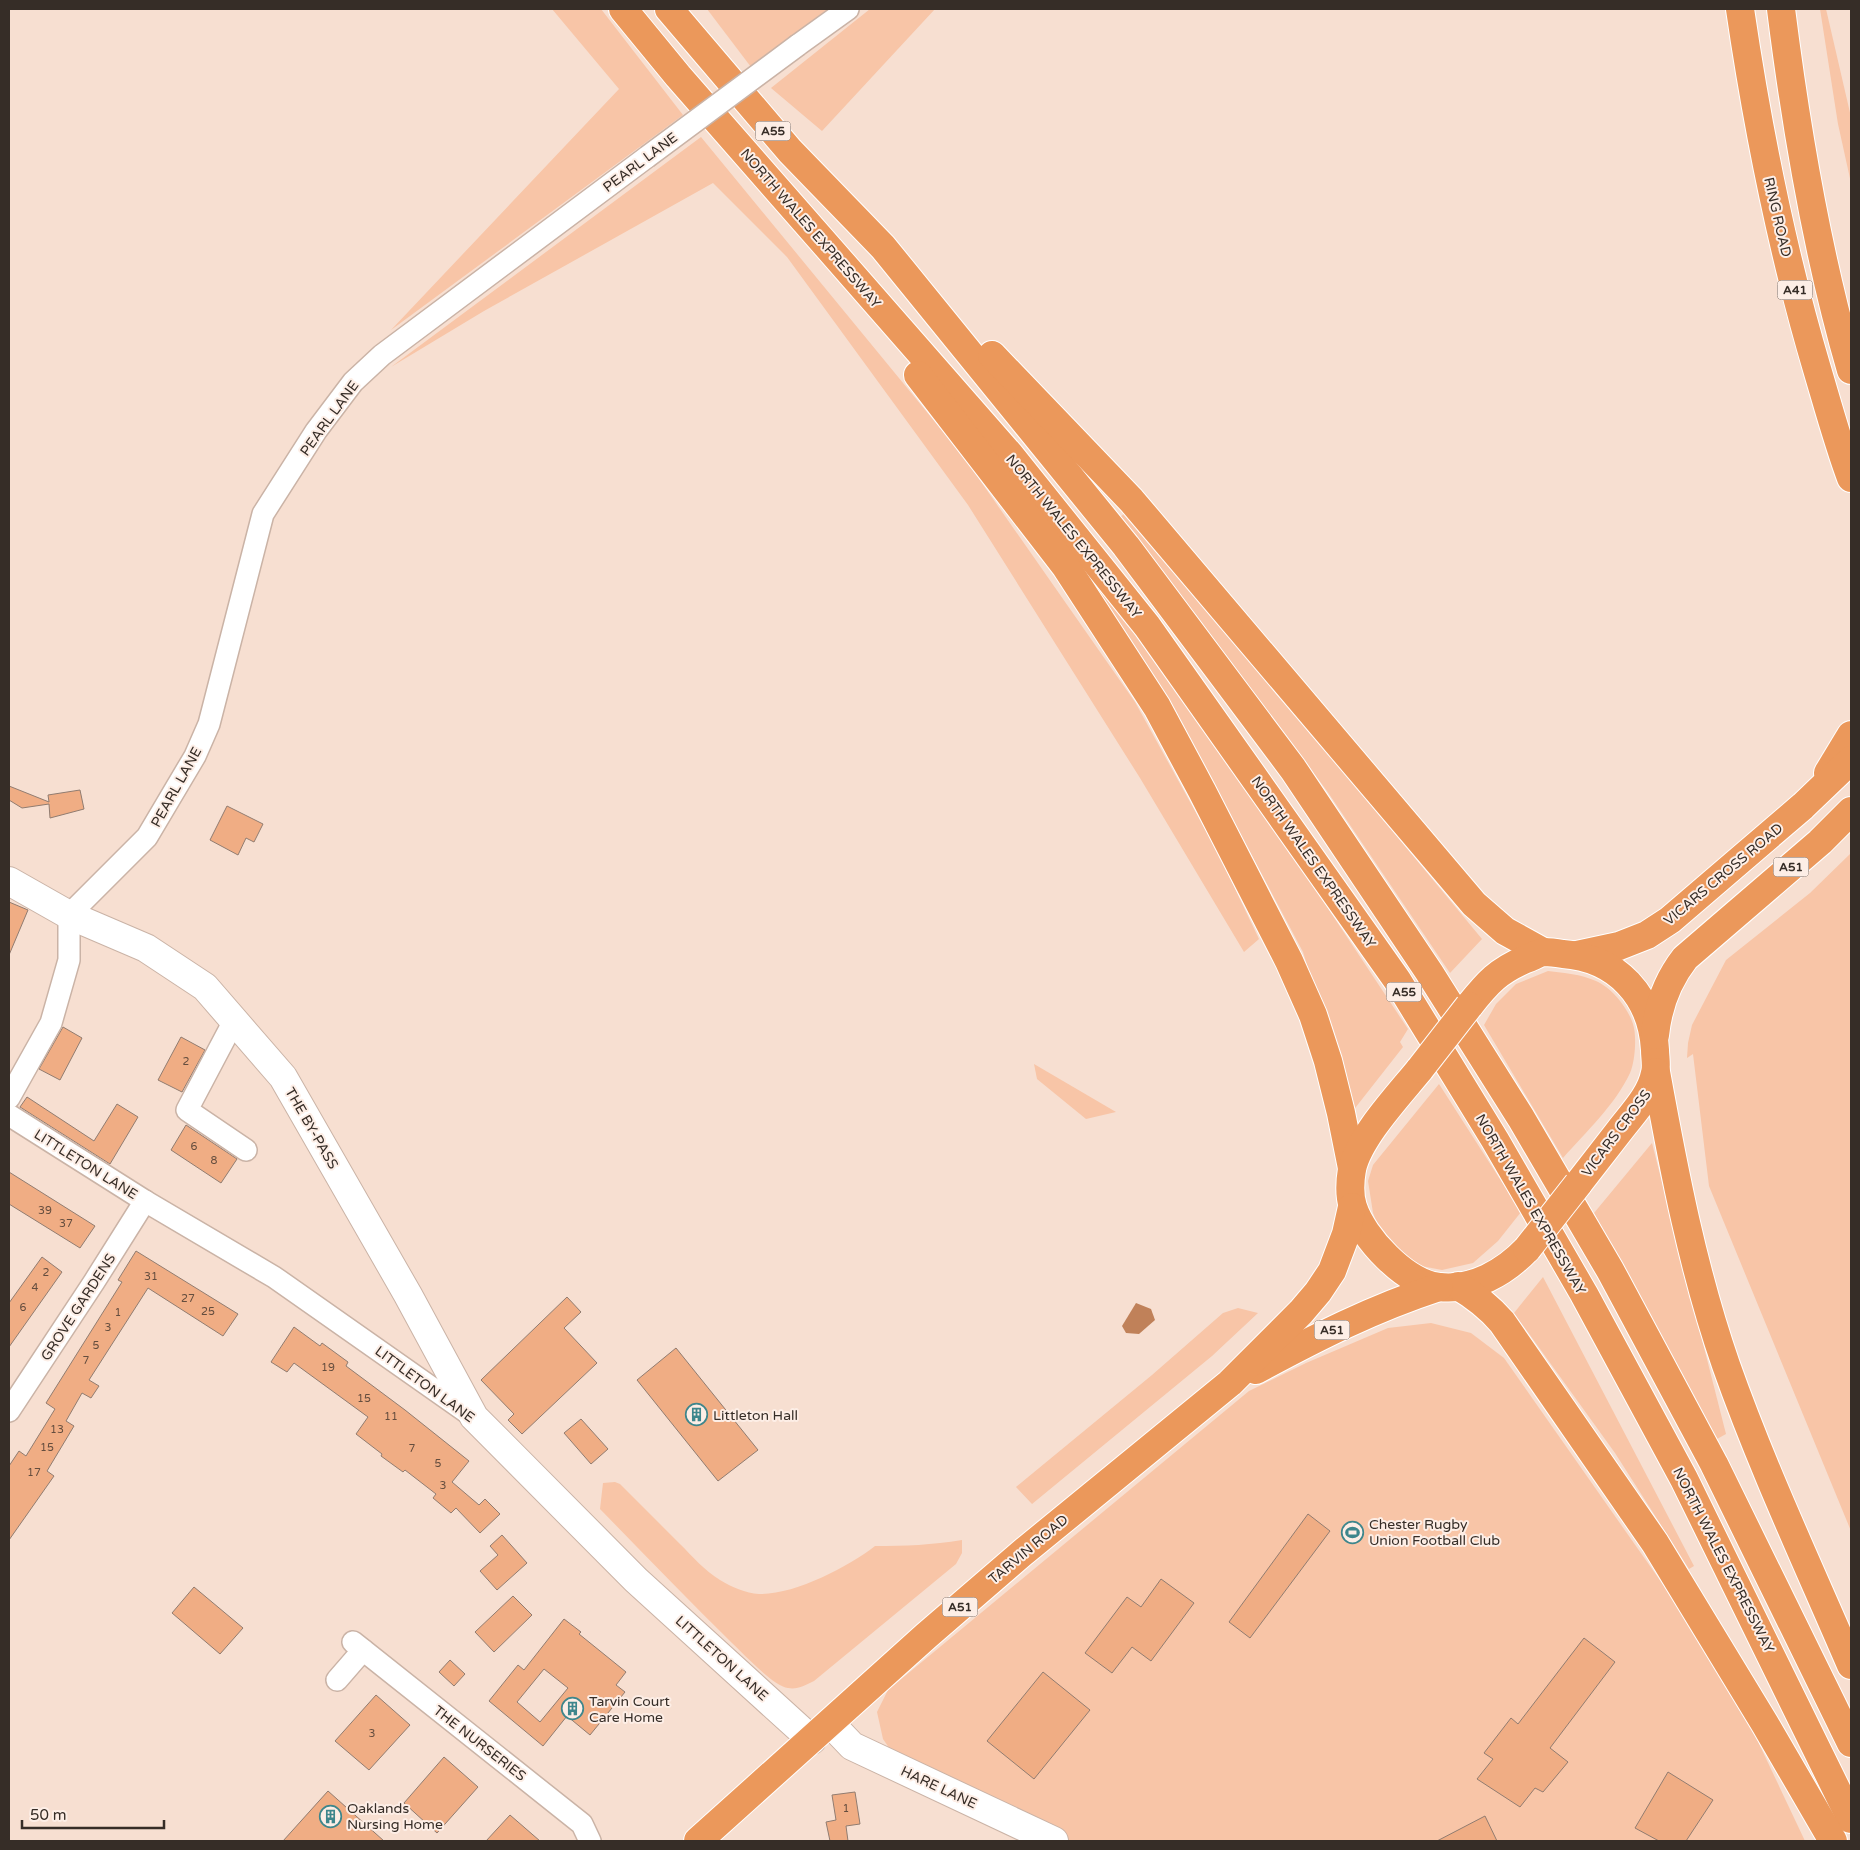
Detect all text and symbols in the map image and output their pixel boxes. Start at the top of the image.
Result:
road number: A55 [756,122,790,140]
street label: PEARL LANE [600,129,681,196]
street label: NORTH WALES EXPRESSWAY [737,145,885,312]
street label: RING ROAD [1760,175,1795,259]
road number: A41 [1778,280,1812,300]
street label: PEARL LANE [296,377,362,459]
street label: NORTH WALES EXPRESSWAY [1002,451,1145,622]
street label: PEARL LANE [147,744,205,830]
street label: NORTH WALES EXPRESSWAY [1248,773,1380,951]
street label: VICARS CROSS ROAD [1660,820,1786,929]
road number: A51 [1774,858,1808,876]
road number: A55 [1386,982,1422,1002]
house number: 2 [183,1055,190,1068]
street label: THE BY-PASS [281,1085,342,1172]
street label: VICARS CROSS [1578,1086,1655,1180]
street label: NORTH WALES EXPRESSWAY [1472,1111,1589,1298]
street label: LITTLETON LANE [31,1126,141,1203]
house number: 6 [191,1140,198,1153]
house number: 8 [211,1154,218,1167]
house number: 39 [38,1204,52,1217]
house number: 37 [59,1217,73,1230]
street label: GROVE GARDENS [37,1250,120,1364]
house number: 2 [43,1266,50,1279]
house number: 31 [144,1270,158,1283]
house number: 4 [32,1281,39,1294]
house number: 27 [181,1292,195,1305]
house number: 6 [20,1301,27,1314]
house number: 25 [201,1305,215,1318]
house number: 1 [115,1306,121,1319]
road number: A51 [1314,1320,1350,1340]
house number: 3 [105,1321,112,1334]
house number: 5 [93,1339,100,1352]
street label: LITTLETON LANE [372,1343,478,1426]
house number: 7 [83,1354,90,1367]
house number: 19 [321,1361,335,1374]
house number: 15 [357,1392,371,1405]
building icon: Littleton Hall [685,1403,709,1427]
place label: Littleton Hall [713,1407,798,1424]
house number: 11 [384,1410,398,1423]
house number: 13 [50,1423,64,1436]
house number: 15 [40,1441,54,1454]
house number: 7 [409,1442,416,1455]
house number: 5 [435,1457,442,1470]
street label: NORTH WALES EXPRESSWAY [1669,1465,1778,1656]
house number: 17 [27,1466,41,1479]
house number: 3 [440,1479,447,1492]
street label: TARVIN ROAD [985,1511,1072,1588]
place label: Chester Rugby Union Football Club [1369,1516,1500,1549]
sports icon: Chester Rugby Union Football Club [1341,1520,1365,1544]
road number: A51 [942,1598,978,1616]
street label: LITTLETON LANE [672,1612,772,1705]
place label: Tarvin Court Care Home [589,1693,671,1726]
building icon: Tarvin Court Care Home [561,1697,585,1721]
street label: THE NURSERIES [430,1702,530,1785]
house number: 3 [369,1727,376,1740]
street label: HARE LANE [898,1762,980,1813]
scale bar [22,1798,165,1830]
place label: Oaklands Nursing Home [347,1800,443,1833]
house number: 1 [843,1802,849,1815]
building icon: Oaklands Nursing Home [319,1804,343,1828]
text: 50 m [30,1806,67,1824]

